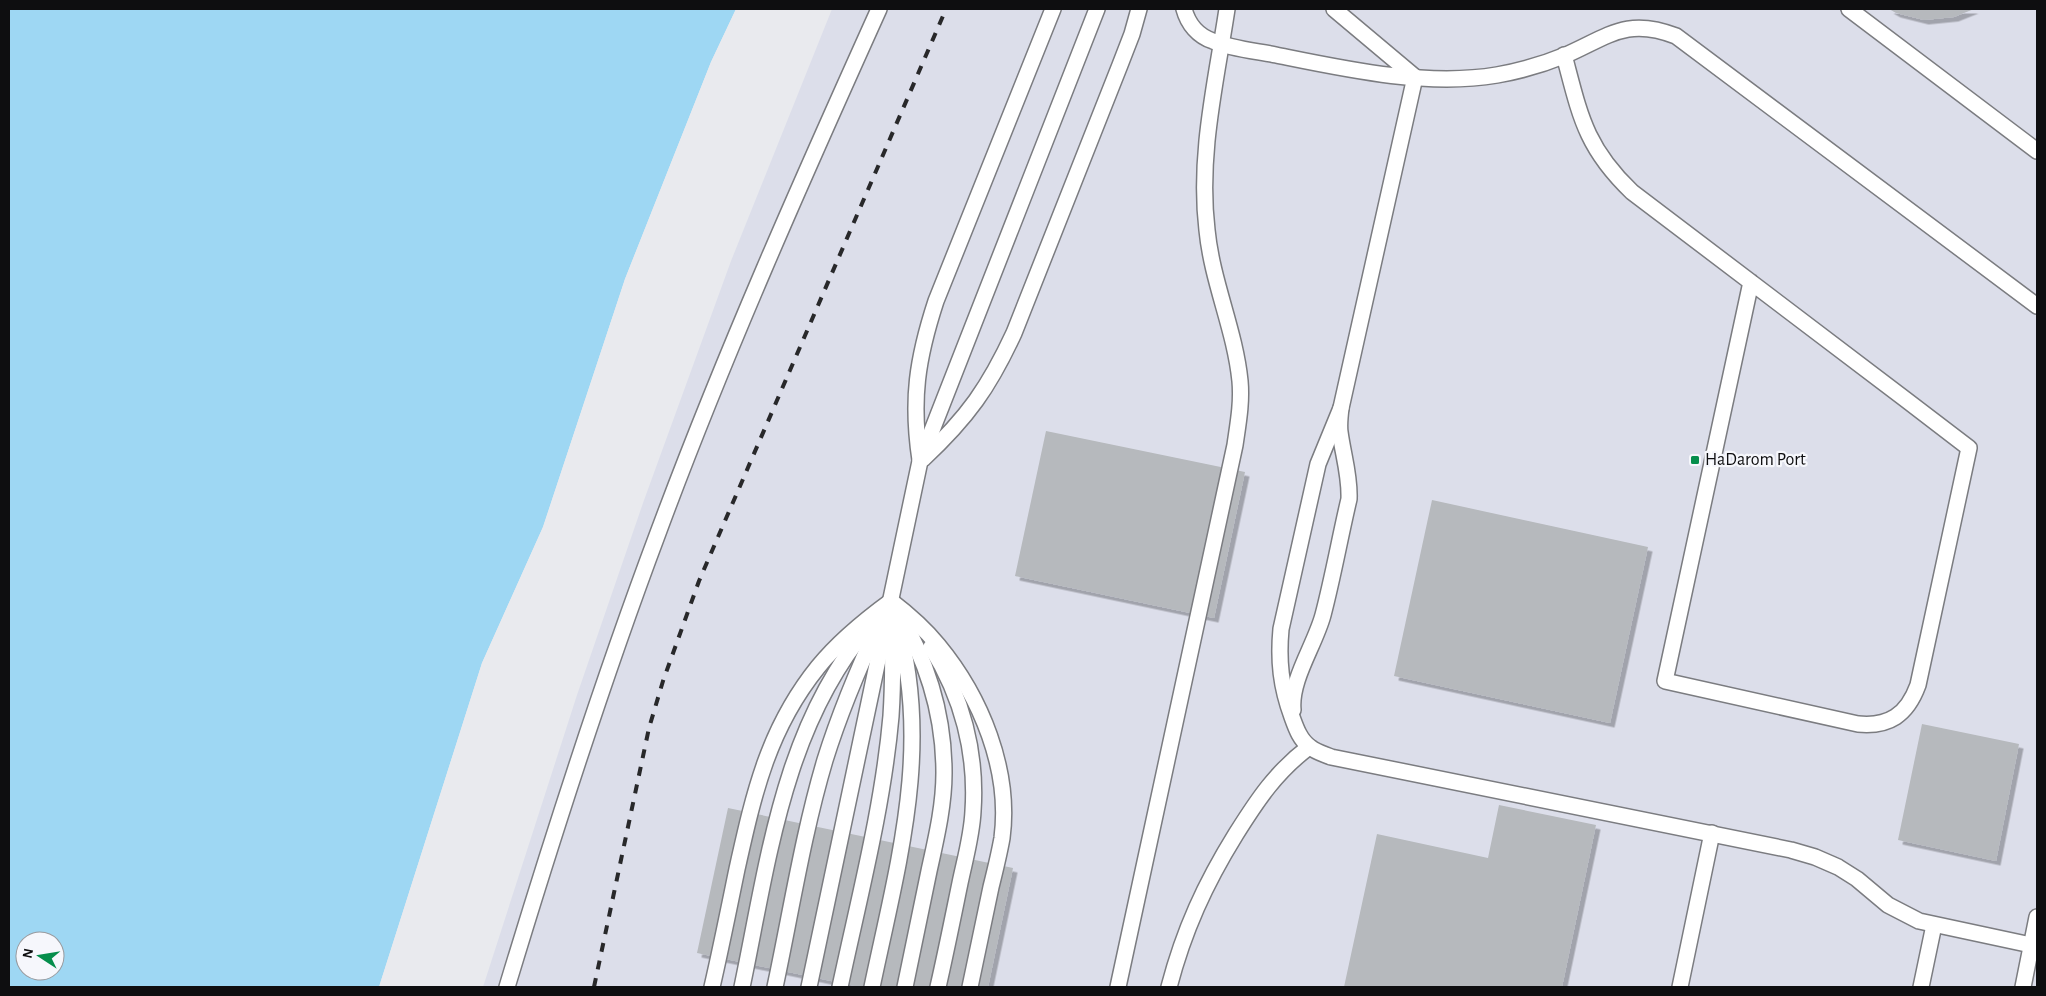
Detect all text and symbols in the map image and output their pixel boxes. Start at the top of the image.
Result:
place label: HaDarom Port [1705,451,1806,469]
marker: HaDarom Port [1689,454,1701,466]
north arrow [15,931,65,981]
text: N [20,947,36,960]

